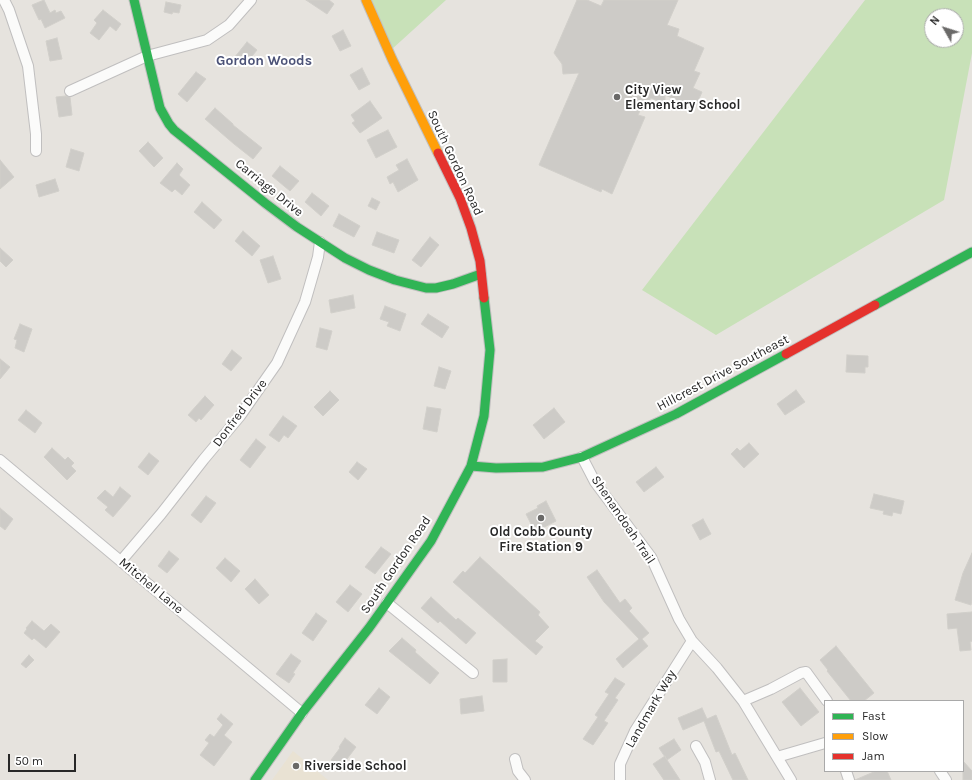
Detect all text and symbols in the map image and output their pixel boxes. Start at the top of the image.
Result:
north arrow [924,8,964,48]
text: N [928,14,943,28]
district label: Gordon Woods [216,53,312,69]
place label: City View Elementary School [625,82,740,113]
marker: City View Elementary School [612,92,622,102]
street label: South Gordon Road [424,108,486,218]
street label: Carriage Drive [232,156,306,220]
street label: Hillcrest Drive Southeast [654,332,792,414]
street label: Donfred Drive [210,376,270,450]
street label: Shenandoah Trail [588,473,658,567]
street label: South Gordon Road [358,513,434,617]
marker: Old Cobb County Fire Station 9 [536,513,546,523]
place label: Old Cobb County Fire Station 9 [490,524,592,555]
street label: Mitchell Lane [116,555,186,617]
street label: Landmark Way [622,667,680,751]
legend [824,700,964,772]
text: Fast [862,709,885,723]
text: Slow [862,729,888,743]
scale bar [10,746,78,772]
text: Jam [862,749,885,763]
text: 50 m [15,754,43,768]
place label: Riverside School [304,758,407,774]
marker: Riverside School [291,761,301,771]

